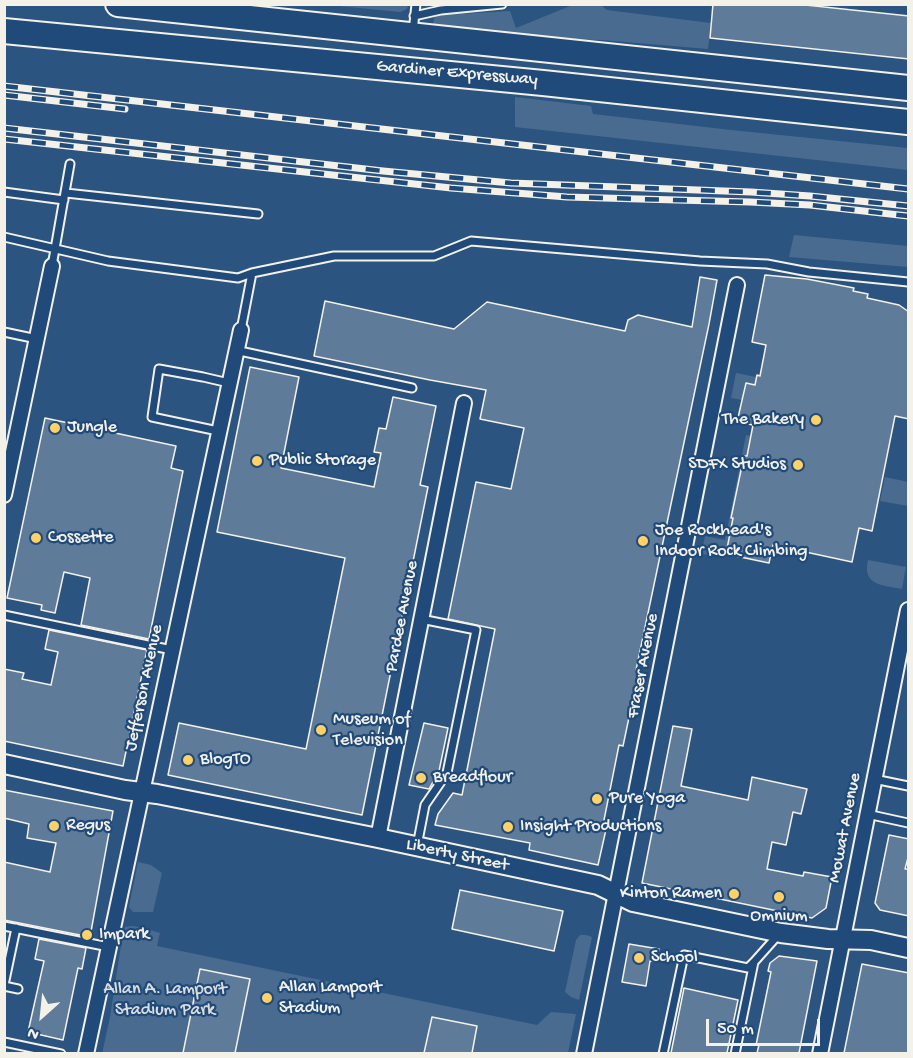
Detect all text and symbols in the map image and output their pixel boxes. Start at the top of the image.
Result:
street label: Gardiner Expressway [375,56,539,92]
place label: The Bakery [722,409,804,431]
marker: The Bakery [809,413,823,427]
place label: Jungle [67,417,117,439]
marker: Jungle [48,421,62,435]
place label: Public Storage [269,450,376,472]
marker: Public Storage [250,454,264,468]
place label: SDFX Studios [688,454,786,476]
marker: SDFX Studios [791,458,805,472]
place label: Joe Rockhead's Indoor Rock Climbing [655,520,808,562]
place label: Cossette [48,527,114,549]
marker: Cossette [29,531,43,545]
marker: Joe Rockhead's Indoor Rock Climbing [636,534,650,548]
street label: Pardee Avenue [382,559,424,675]
street label: Fraser Avenue [623,612,665,720]
street label: Jefferson Avenue [121,623,169,753]
place label: Museum of Television [333,709,410,752]
marker: Museum of Television [314,723,328,737]
place label: BlogTO [200,749,251,771]
marker: BlogTO [181,753,195,767]
place label: Breadflour [433,767,512,789]
marker: Breadflour [414,771,428,785]
street label: Mowat Avenue [825,771,867,885]
place label: Pure Yoga [609,788,685,810]
marker: Pure Yoga [590,792,604,806]
place label: Regus [66,815,110,837]
place label: Insight Productions [520,816,661,838]
marker: Regus [47,819,61,833]
marker: Insight Productions [501,820,515,834]
street label: Liberty Street [404,835,510,877]
place label: Kinton Ramen [620,883,722,905]
marker: Kinton Ramen [727,887,741,901]
marker: Omnium [772,890,786,904]
place label: Omnium [750,906,808,928]
place label: Impark [99,924,149,946]
marker: Impark [80,928,94,942]
place label: School [651,947,698,969]
marker: School [632,951,646,965]
place label: Allan Lamport Stadium [279,977,382,1020]
park label: Allan A. Lamport Stadium Park [103,979,227,1022]
north arrow [12,986,72,1046]
marker: Allan Lamport Stadium [260,991,274,1005]
scale bar [709,1007,823,1045]
text: 50 m [717,1019,754,1040]
text: N [25,1022,43,1043]

